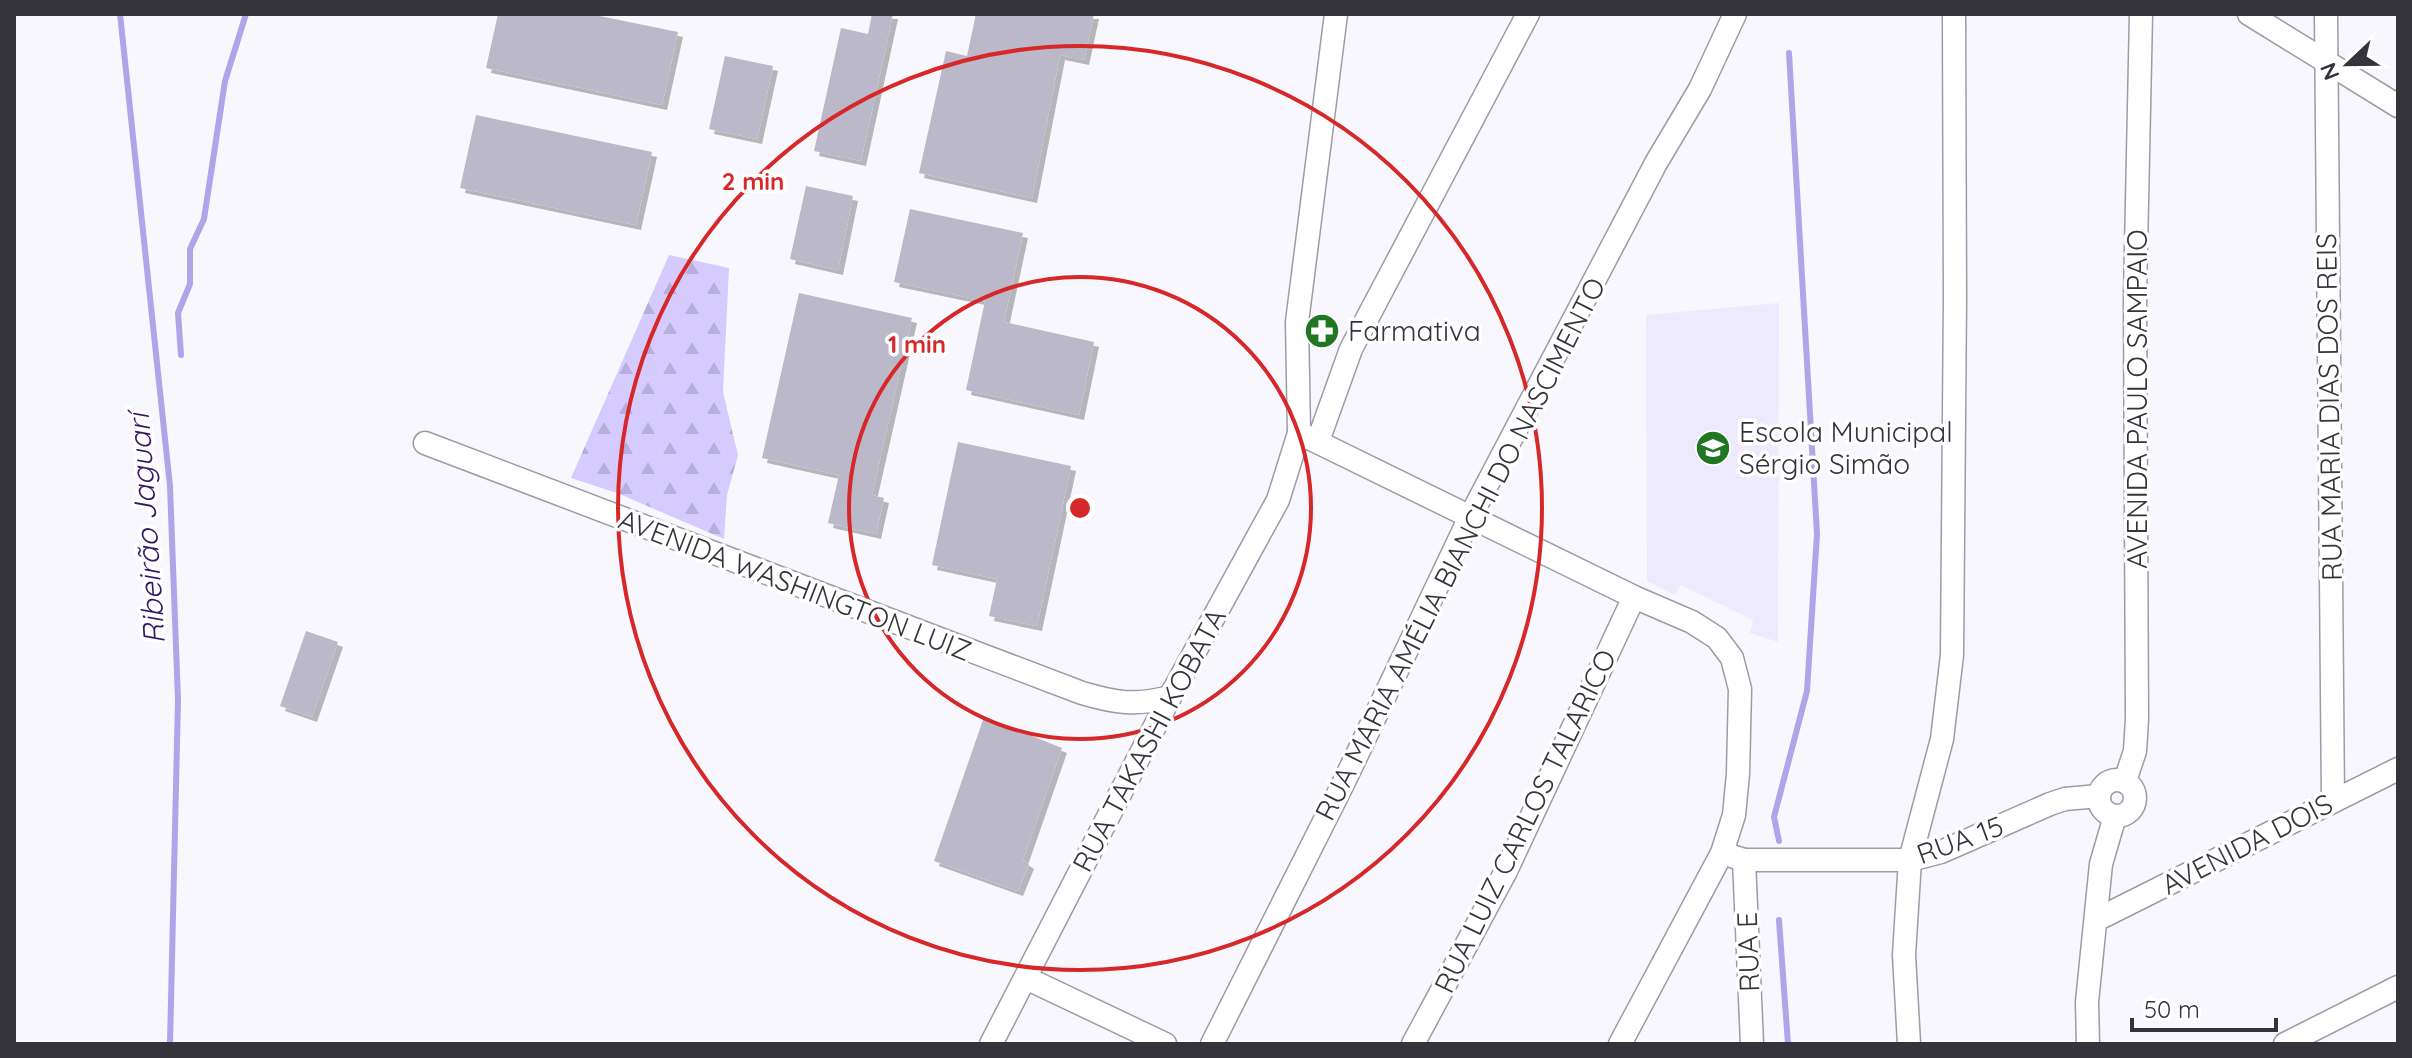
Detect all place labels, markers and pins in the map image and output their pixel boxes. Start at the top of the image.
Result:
pharmacy icon: Farmativa [1303,312,1341,350]
place label: Farmativa [1348,313,1481,348]
place label: Escola Municipal Sérgio Simão [1739,414,1953,481]
school or university icon: Escola Municipal Sérgio Simão [1694,429,1732,467]
centre of rings [1066,494,1094,522]

